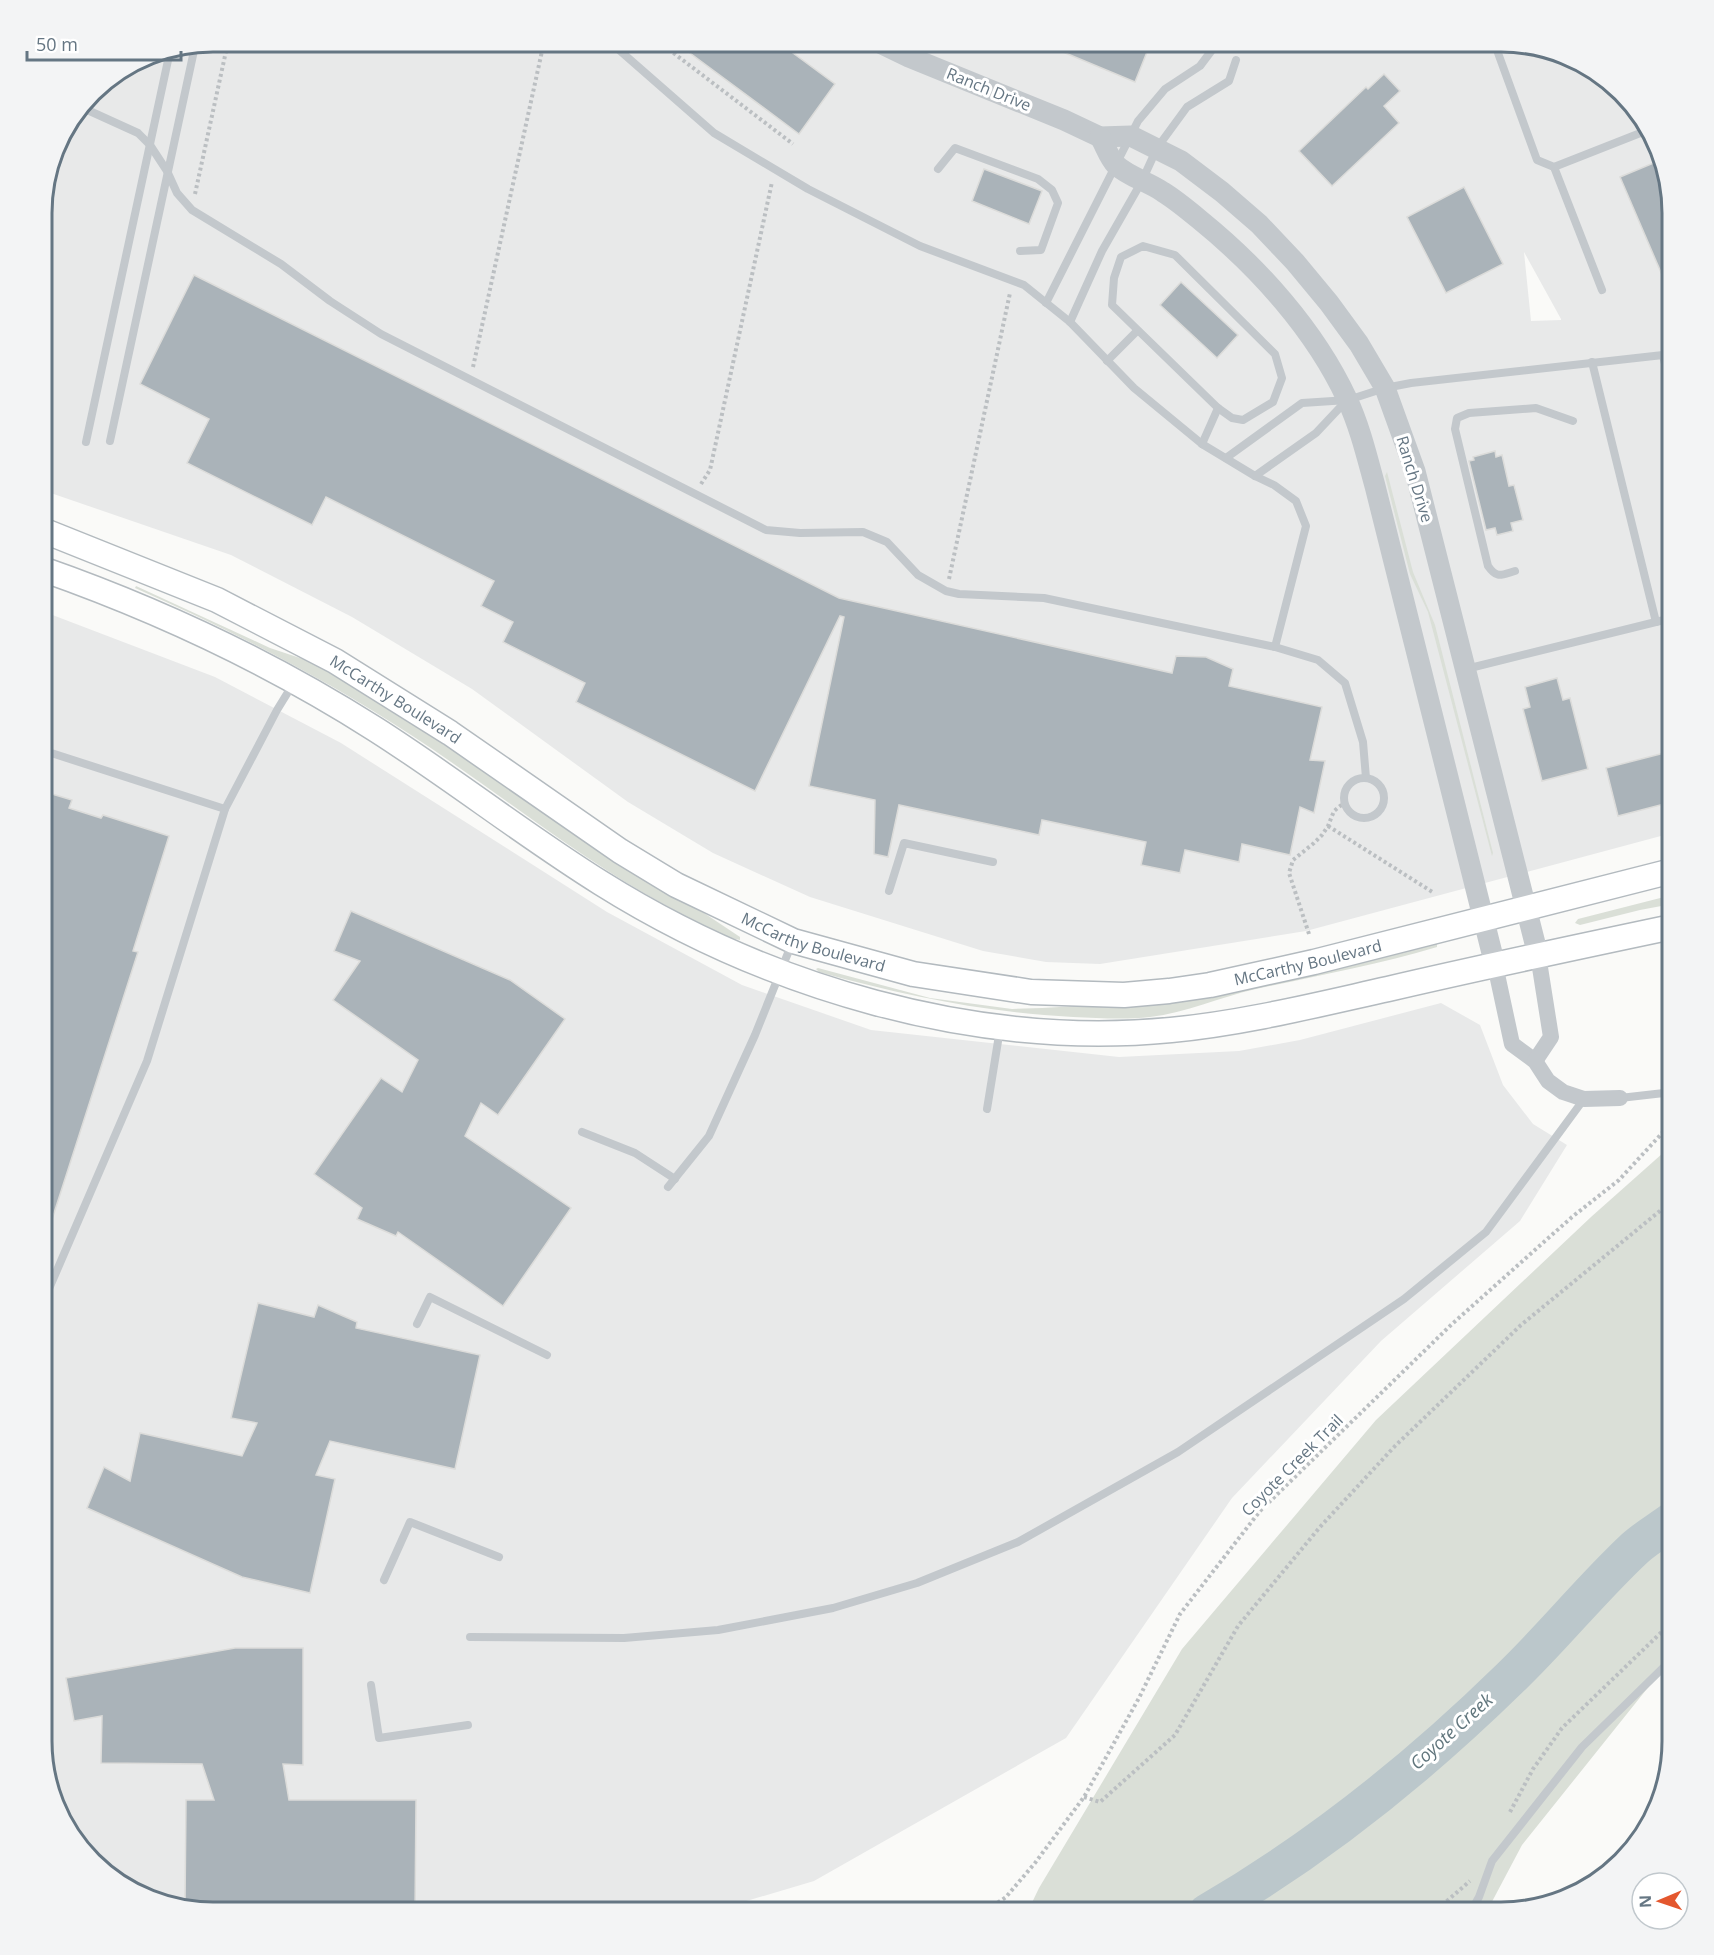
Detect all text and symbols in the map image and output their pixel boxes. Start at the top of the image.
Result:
scale bar [27,24,182,62]
text: 50 m [36,32,78,56]
street label: Ranch Drive [943,62,1035,116]
street label: Ranch Drive [1391,433,1439,525]
street label: McCarthy Boulevard [326,650,466,749]
street label: McCarthy Boulevard [738,907,888,977]
street label: McCarthy Boulevard [1232,934,1384,990]
street label: Coyote Creek Trail [1236,1409,1348,1521]
water label: Coyote Creek [1405,1687,1498,1774]
north arrow [1630,1871,1690,1931]
text: N [1634,1895,1656,1908]

